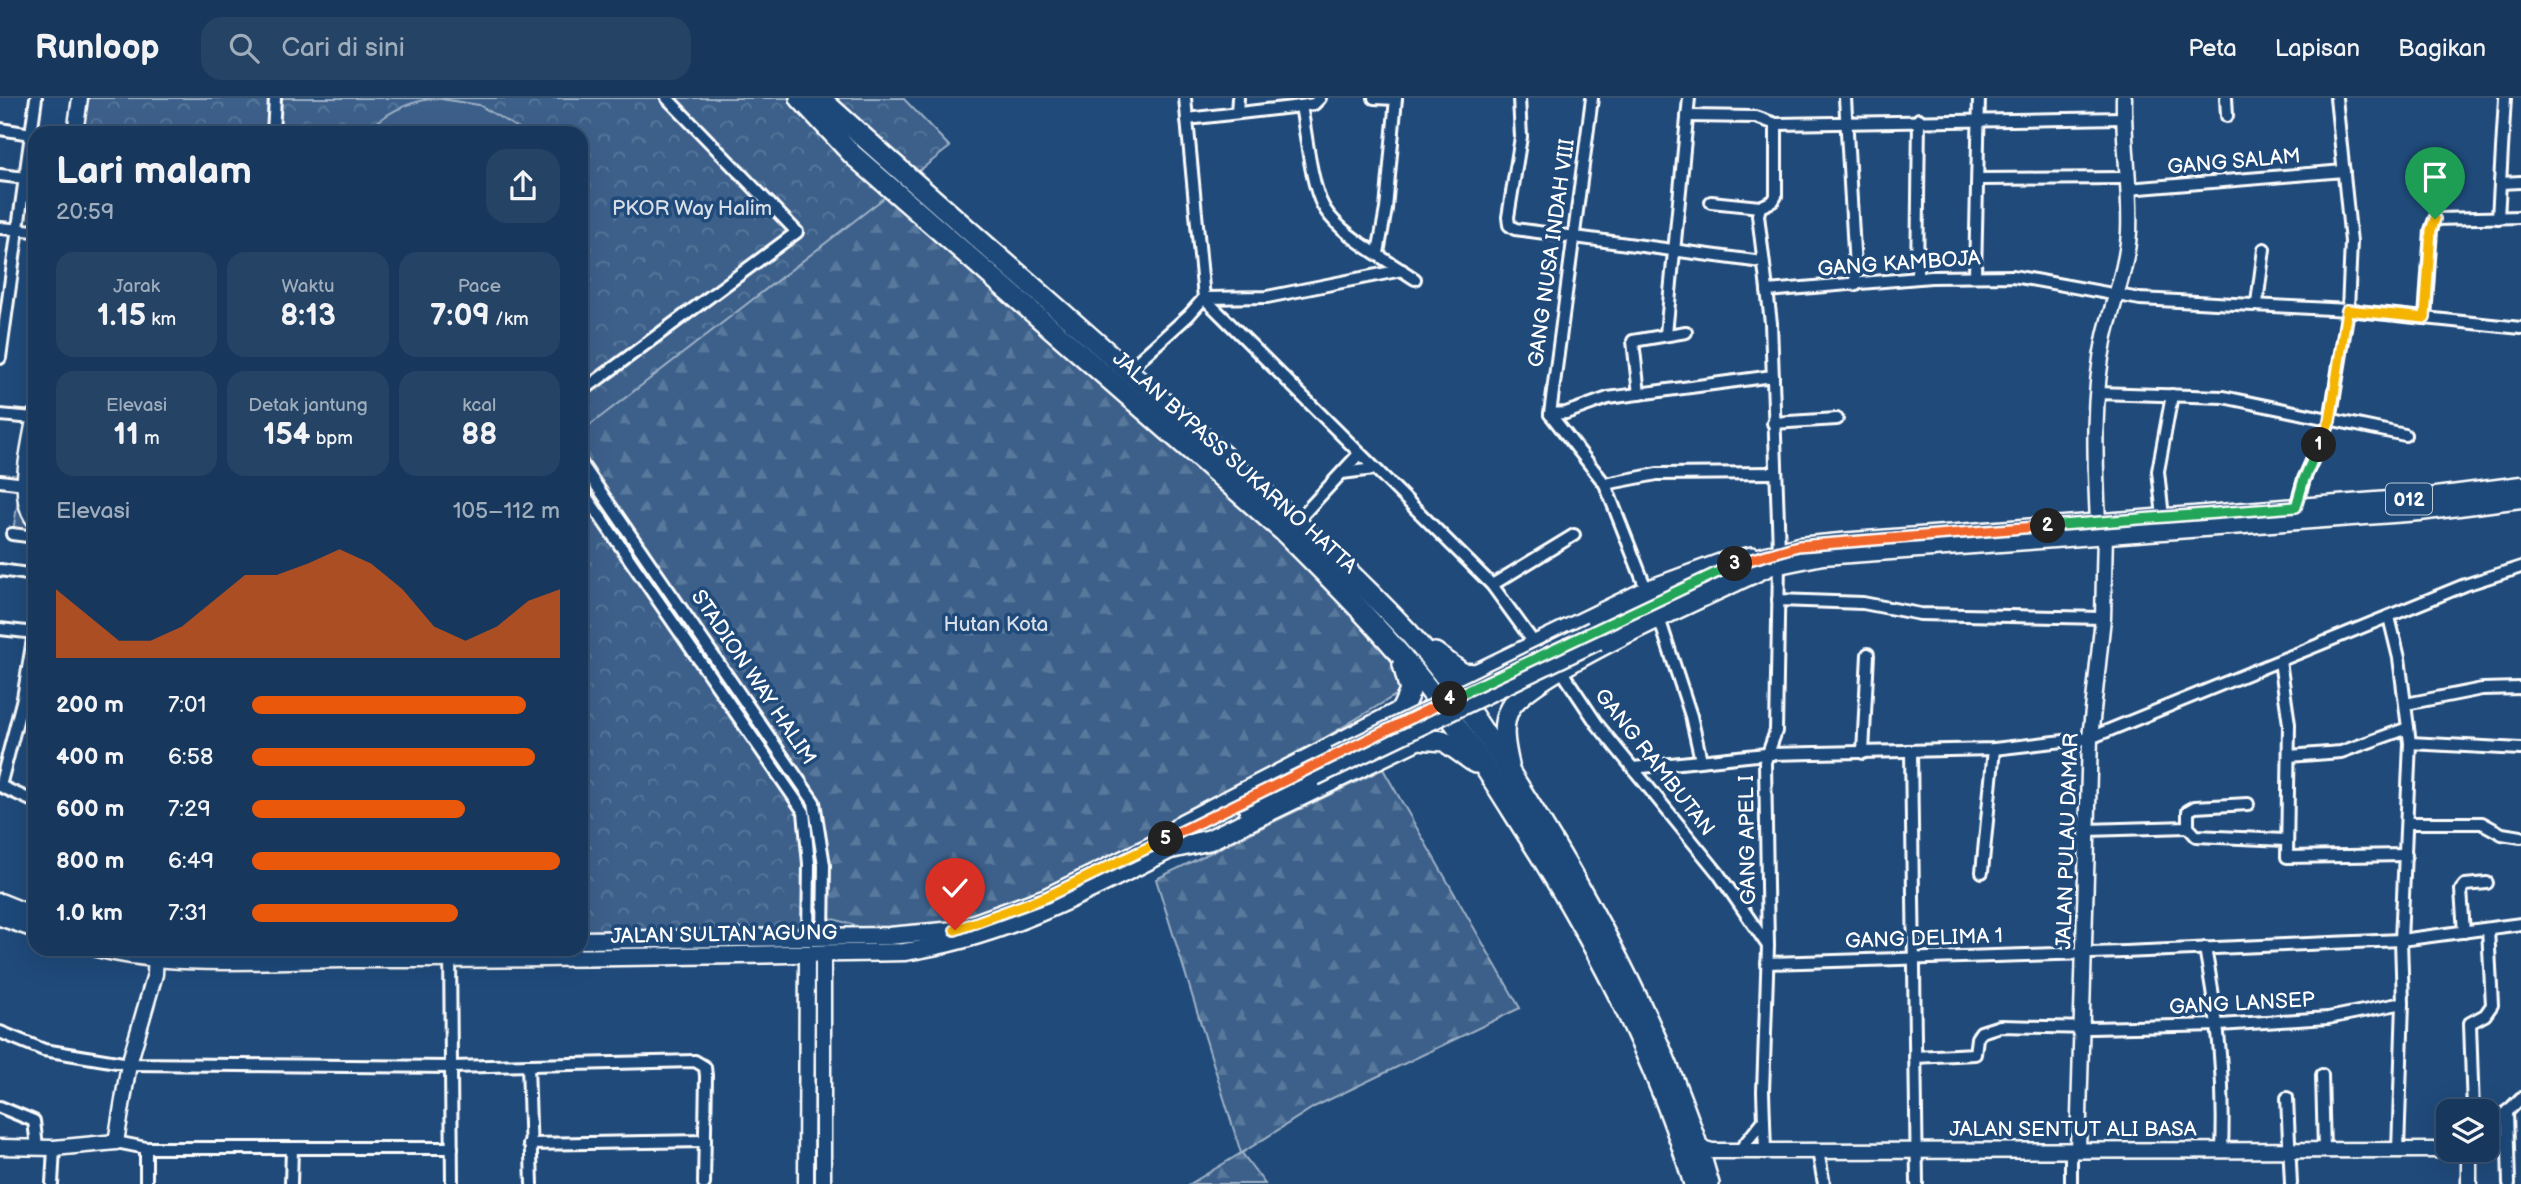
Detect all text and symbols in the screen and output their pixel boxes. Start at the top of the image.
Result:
search box [201,17,691,80]
text: Runloop [35,28,159,68]
icon: search [225,29,263,67]
text: Cari di sini [281,33,405,64]
text: Peta [2188,34,2237,63]
text: Lapisan [2275,34,2360,63]
text: Bagikan [2398,34,2486,63]
street label: GANG NUSA INDAH VIII [1523,137,1580,369]
street label: GANG SALAM [2166,143,2302,180]
pin [2405,147,2465,219]
text: Lari malam [56,149,252,194]
button: share [486,149,560,223]
icon: arrive [2416,158,2454,196]
park label: PKOR Way Halim [612,196,772,221]
text: 20:59 [56,198,114,226]
street label: GANG KAMBOJA [1817,245,1981,282]
text: Jarak [113,275,160,298]
text: Waktu [281,275,335,298]
text: Pace [458,275,501,298]
text: 1.15 [97,298,146,334]
text: 8:13 [280,298,336,334]
text: 7:09 [430,298,490,334]
text: km [146,308,176,331]
text: /km [490,308,529,331]
street label: JALAN BYPASS SUKARNO HATTA [1107,346,1362,579]
text: Elevasi [106,394,167,417]
text: Detak jantung [248,394,368,417]
text: kcal [462,394,496,417]
text: 11 [114,417,139,453]
text: 154 [263,417,311,453]
text: 88 [461,417,497,453]
text: m [139,427,160,450]
text: bpm [311,427,353,450]
pin: 1 [2302,428,2336,462]
text: 1 [2315,433,2323,456]
road number: 012 [2386,484,2432,514]
text: Elevasi [56,497,130,525]
text: 105–112 m [453,497,560,525]
pin: 2 [2030,508,2066,544]
text: 2 [2042,514,2053,537]
pin: 3 [1718,546,1752,582]
text: 3 [1729,552,1740,575]
street label: STADION WAY HALIM [686,585,821,769]
park label: Hutan Kota [944,612,1048,637]
pin: 4 [1432,682,1468,716]
street label: GANG RAMBUTAN [1589,684,1720,841]
text: 4 [1444,687,1455,710]
text: 200 m [56,691,124,719]
text: 7:01 [168,691,206,719]
street label: JALAN PULAU DAMAR [2051,732,2084,950]
text: 400 m [56,743,124,771]
text: 6:58 [168,743,213,771]
street label: GANG APEL I [1734,775,1761,905]
text: 600 m [56,795,124,823]
text: 7:29 [168,795,211,823]
pin: 5 [1148,822,1184,856]
text: 5 [1160,827,1171,850]
text: 800 m [56,847,124,875]
text: 6:49 [168,847,214,875]
pin [925,858,985,930]
icon: check [936,869,974,907]
text: 1.0 km [56,899,123,927]
text: 7:31 [168,899,207,927]
street label: JALAN SULTAN AGUNG [610,920,838,949]
street label: GANG DELIMA 1 [1845,923,2003,954]
street label: GANG LANSEP [2169,987,2316,1020]
map controls [2436,1099,2499,1162]
button: layers [2436,1099,2499,1162]
street label: JALAN SENTUT ALI BASA [1949,1117,2197,1142]

